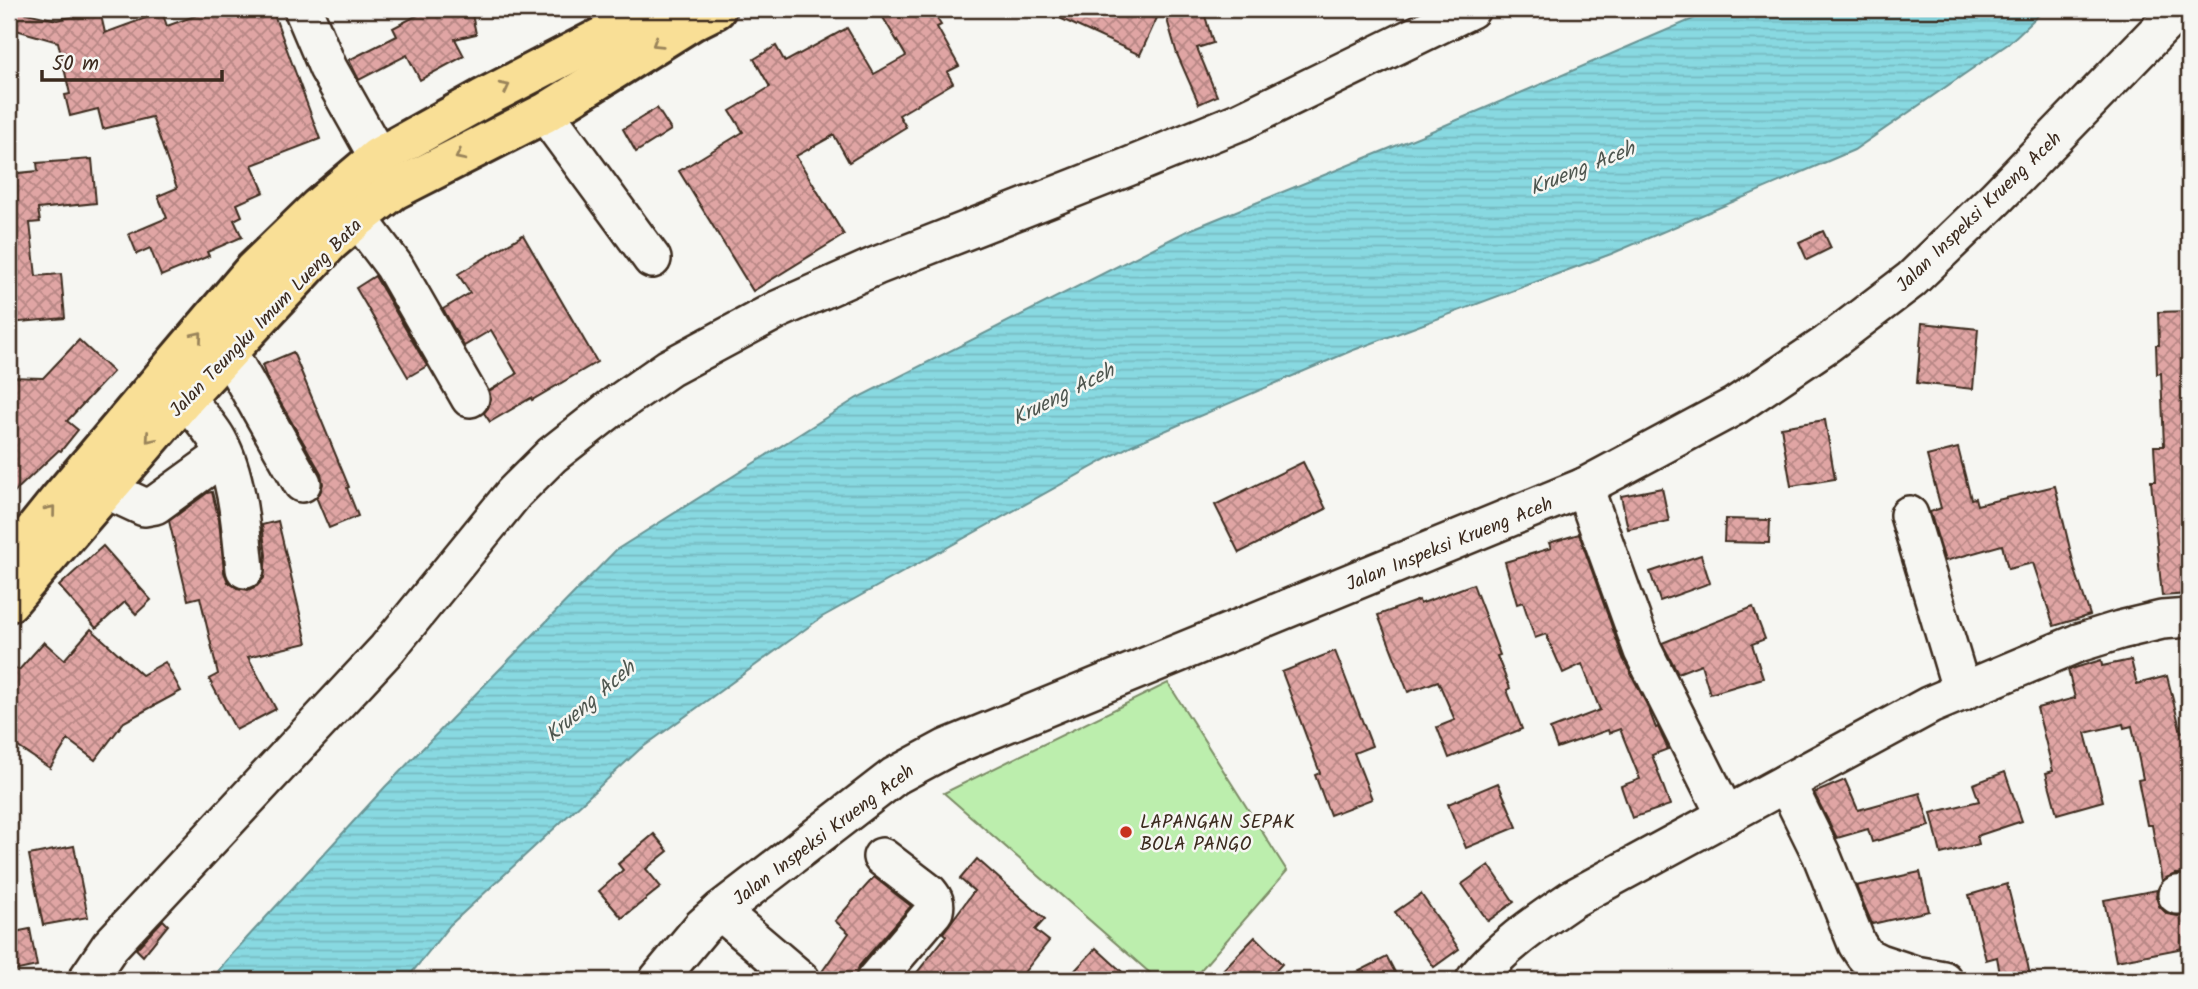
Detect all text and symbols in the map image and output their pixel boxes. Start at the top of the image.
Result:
one-way arrow [652,34,665,47]
scale bar [42,38,222,82]
text: 50 m [52,48,99,81]
one-way arrow [497,82,510,96]
street label: Jalan Inspeksi Krueng Aceh [1890,125,2069,300]
water label: Krueng Aceh [1525,133,1642,206]
one-way arrow [455,148,467,161]
street label: Jalan Teungku Imum Lueng Bata [163,212,370,425]
one-way arrow [190,331,202,344]
water label: Krueng Aceh [1007,355,1122,435]
one-way arrow [146,430,158,443]
street label: Jalan Inspeksi Krueng Aceh [1342,490,1558,600]
one-way arrow [43,506,56,518]
water label: Krueng Aceh [538,652,645,751]
street label: Jalan Inspeksi Krueng Aceh [727,757,921,914]
place label: LAPANGAN SEPAK BOLA PANGO [1140,808,1295,860]
marker: LAPANGAN SEPAK BOLA PANGO [1118,824,1134,840]

